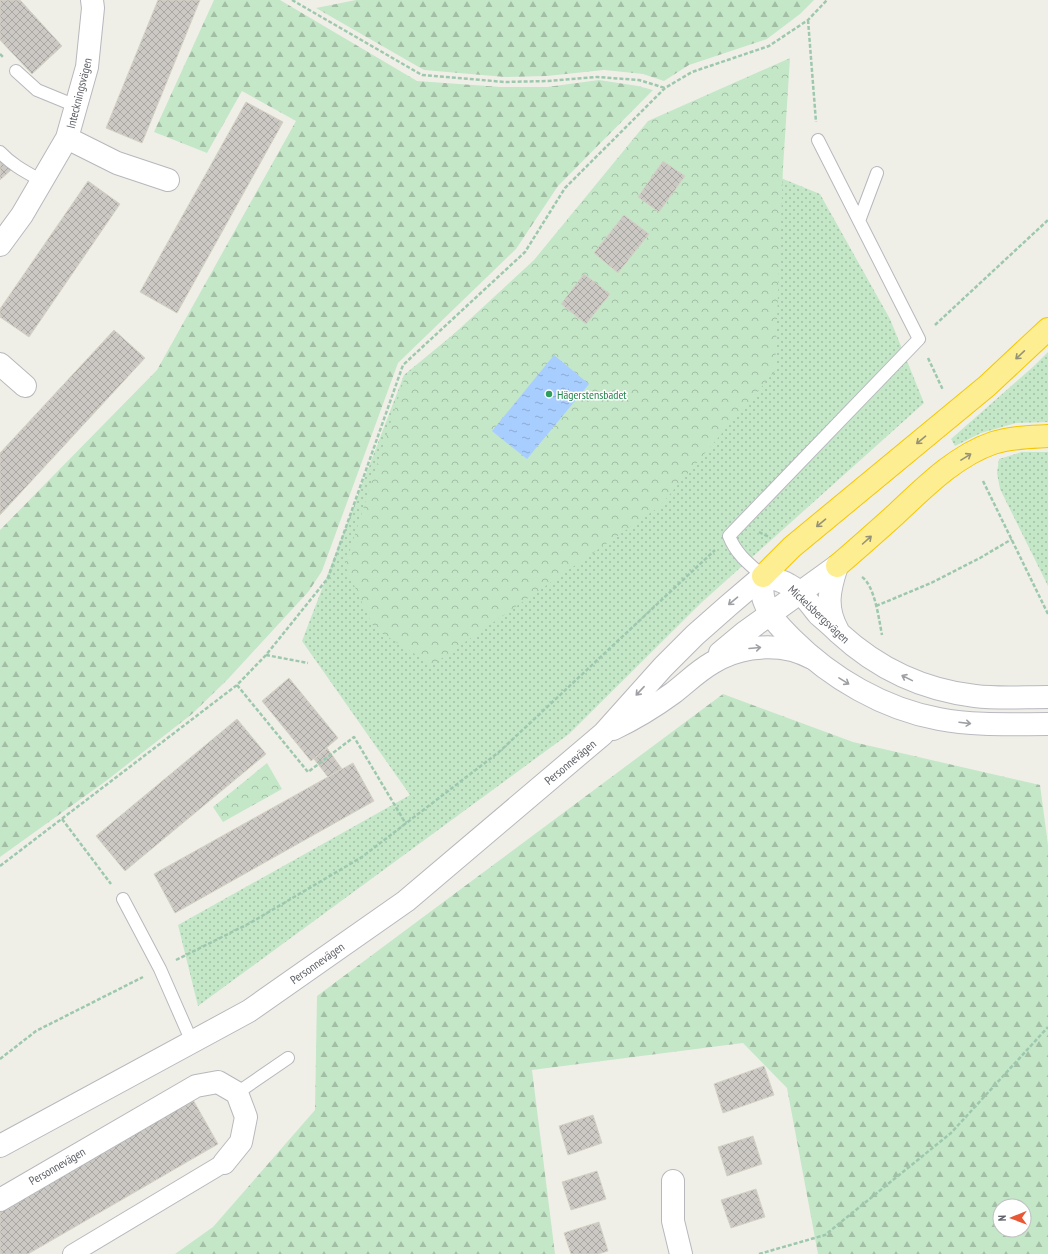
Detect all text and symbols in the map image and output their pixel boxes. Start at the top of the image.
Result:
street label: Inteckningsvägen [63,56,95,130]
one-way arrow [1015,350,1025,359]
place label: Hägerstensbadet [557,387,627,402]
marker: Hägerstensbadet [544,389,554,399]
one-way arrow [916,436,927,445]
one-way arrow [960,453,971,461]
one-way arrow [816,519,826,528]
one-way arrow [861,536,872,545]
street label: Mickelsbergsvägen [785,582,853,646]
one-way arrow [728,596,739,605]
one-way arrow [748,645,761,652]
one-way arrow [901,674,913,681]
one-way arrow [838,677,850,685]
one-way arrow [636,686,645,696]
one-way arrow [958,719,971,727]
street label: Personnevägen [541,736,599,788]
street label: Personnevägen [287,939,347,987]
street label: Personnevägen [26,1144,88,1188]
north arrow [992,1198,1032,1238]
text: N [995,1215,1009,1221]

